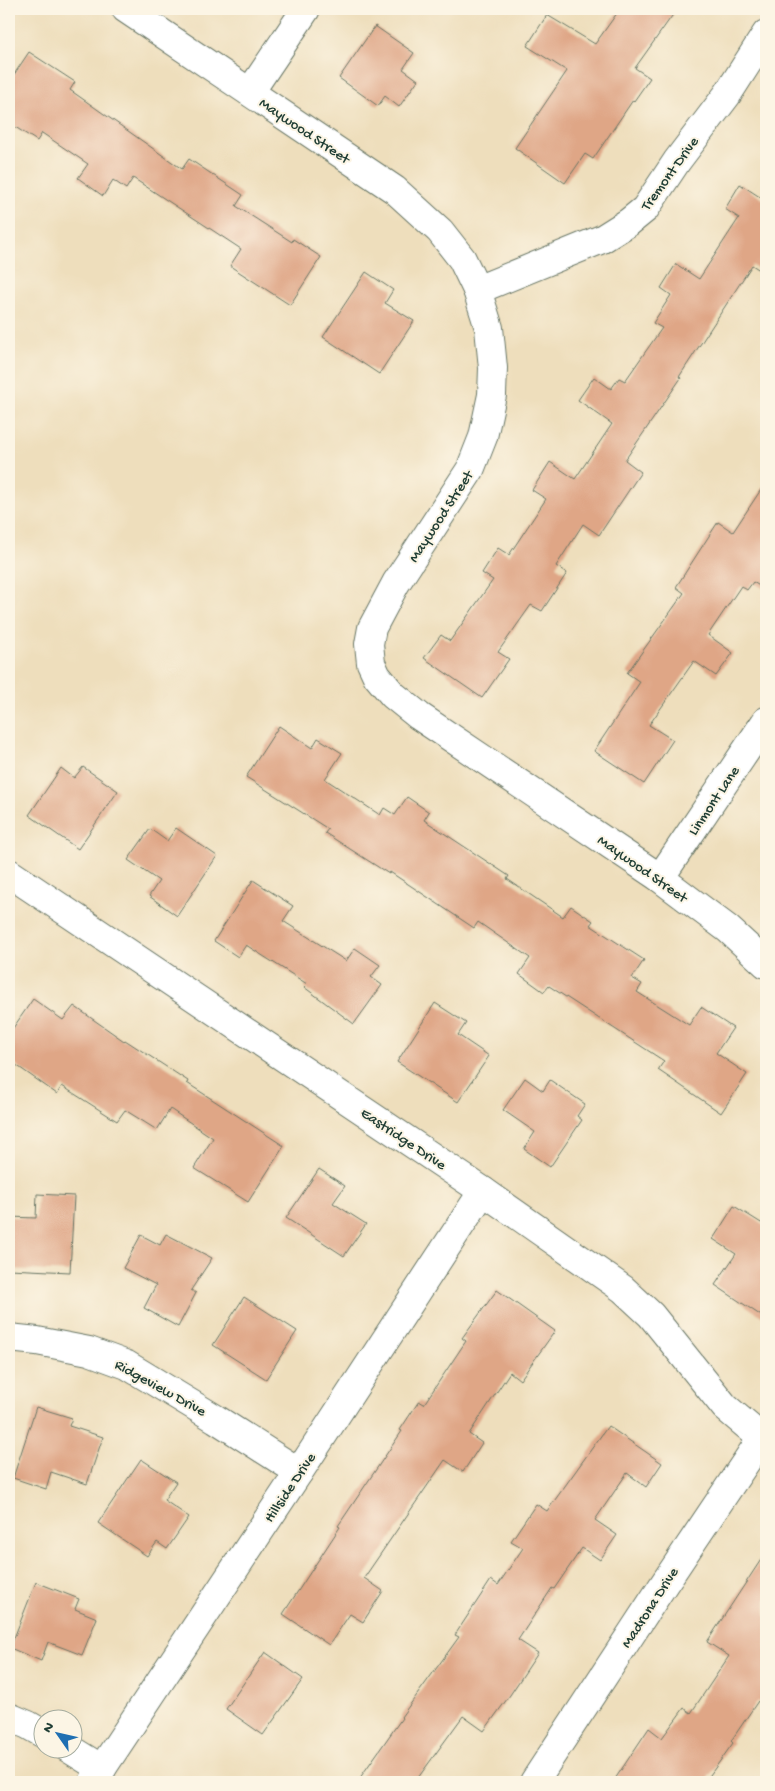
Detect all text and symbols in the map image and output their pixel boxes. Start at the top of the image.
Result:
street label: Maywood Street [255,95,354,170]
street label: Tremont Drive [637,134,704,215]
street label: Maywood Street [405,466,479,566]
street label: Linmont Lane [685,763,745,839]
street label: Maywood Street [593,832,692,908]
street label: Eastridge Drive [357,1104,449,1175]
street label: Ridgeview Drive [111,1356,209,1421]
street label: Hillside Drive [261,1450,321,1526]
street label: Madrona Drive [618,1564,684,1652]
north arrow [32,1708,82,1758]
text: N [40,1720,59,1737]

